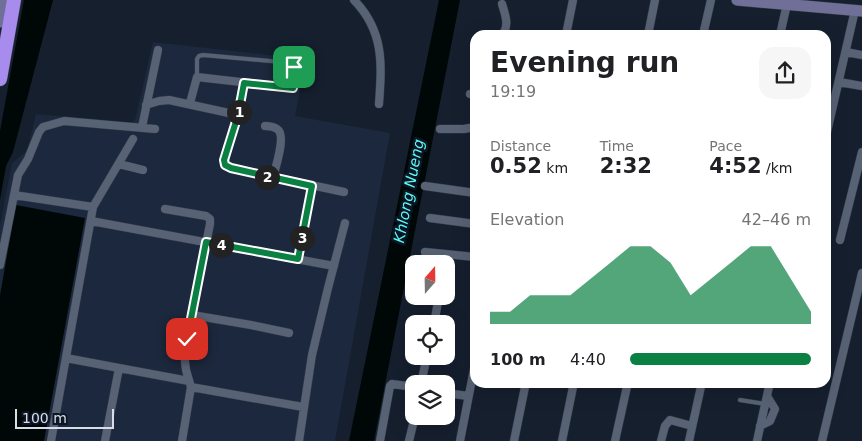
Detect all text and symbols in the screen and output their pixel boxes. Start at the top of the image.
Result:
pin [273,46,315,88]
text: Evening run [490,46,679,79]
button: share [759,47,811,99]
icon: arrive [280,53,308,81]
text: 19:19 [490,82,536,101]
pin: 1 [226,100,252,124]
text: 1 [235,104,244,120]
water label: Khlong Nueng [390,138,428,244]
text: Distance [490,138,551,154]
text: Time [600,138,634,154]
text: Pace [709,138,742,154]
text: 0.52 [490,154,542,178]
text: 2:32 [600,154,652,178]
text: 4:52 [709,154,762,178]
text: km [542,160,568,176]
text: /km [762,160,792,176]
pin: 2 [254,164,280,190]
text: 2 [263,169,272,185]
text: Elevation [490,210,564,229]
text: 42–46 m [742,210,811,229]
pin: 3 [290,226,314,250]
text: 3 [298,230,307,246]
pin: 4 [208,232,234,258]
text: 4 [217,237,226,253]
north arrow [405,255,455,305]
map controls [405,255,455,425]
button: locate [405,315,455,365]
pin [166,318,208,360]
icon: check [173,325,201,353]
text: 100 m [490,350,546,369]
text: 4:40 [570,350,606,369]
button: layers [405,375,455,425]
scale bar [15,406,114,429]
text: 100 m [22,410,67,426]

